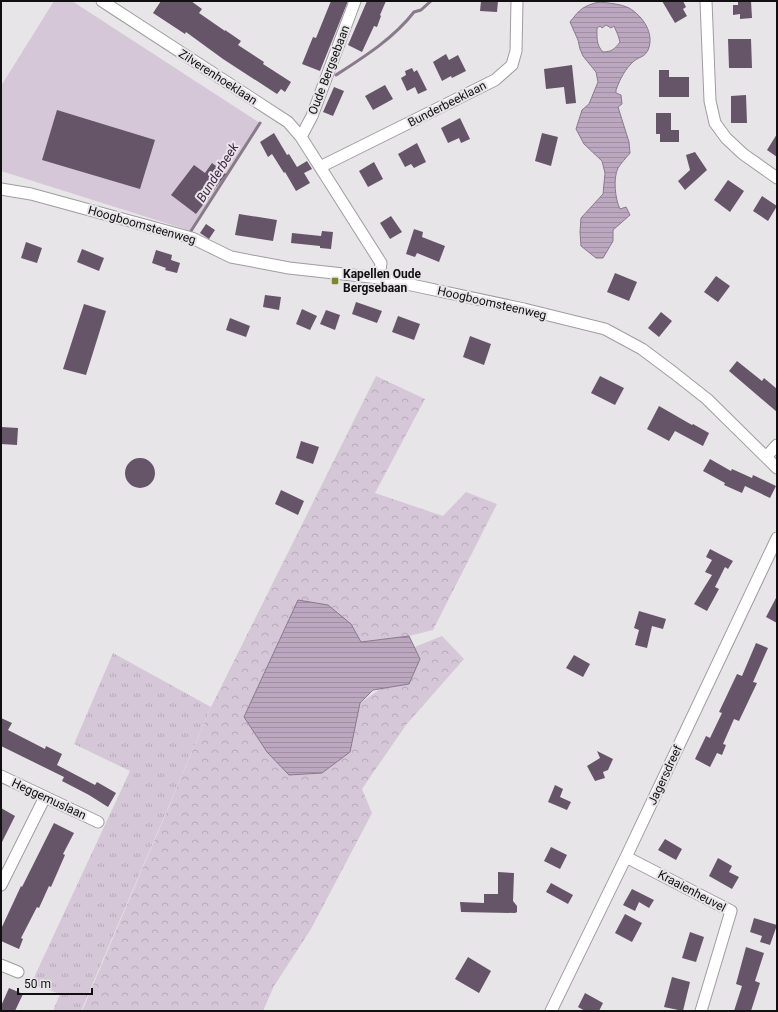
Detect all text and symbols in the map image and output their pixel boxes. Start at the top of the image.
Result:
street label: Oude Bergsebaan [306,23,352,117]
street label: Zilverenhoeklaan [176,46,260,108]
street label: Bunderbeeklaan [405,78,489,130]
water label: Bunderbeek [193,140,242,205]
street label: Hoogboomsteenweg [86,203,198,247]
place label: Kapellen Oude Bergsebaan [343,267,422,295]
marker: Kapellen Oude Bergsebaan [330,276,340,286]
street label: Hoogboomsteenweg [436,284,548,322]
street label: Jagersdreef [645,742,685,807]
street label: Heggemuslaan [9,776,89,822]
street label: Kraaienheuvel [656,867,728,915]
scale bar [18,970,92,996]
text: 50 m [24,977,51,991]

